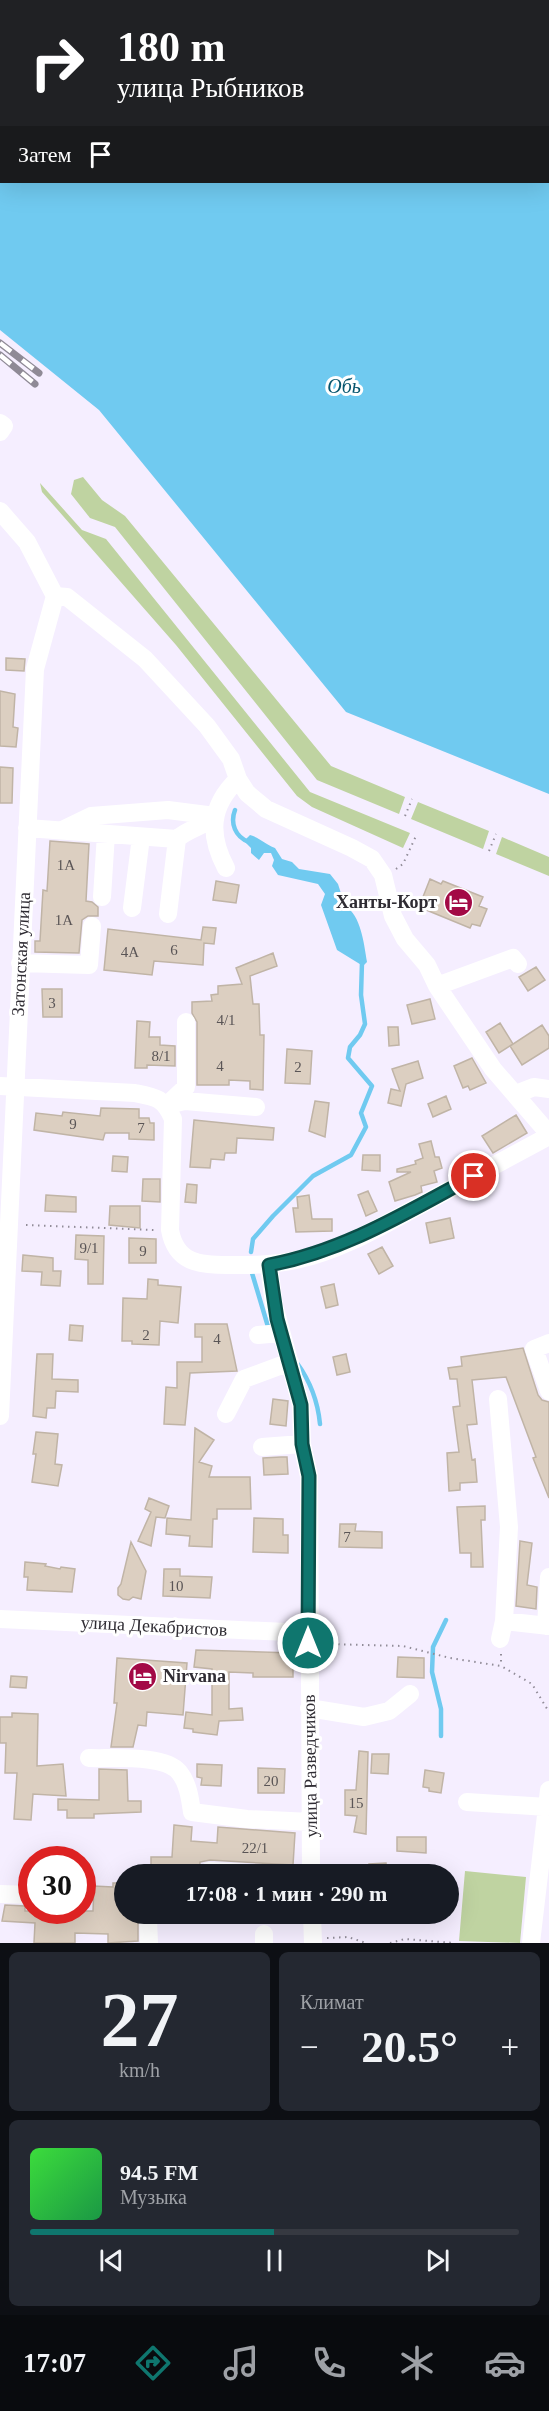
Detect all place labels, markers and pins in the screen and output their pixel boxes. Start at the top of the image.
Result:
hotel icon: Ханты-Корт [442,886,474,918]
place label: Ханты-Корт [336,892,437,912]
pin [448,1150,499,1201]
hotel icon: Nirvana [126,1660,158,1692]
place label: Nirvana [163,1666,226,1686]

